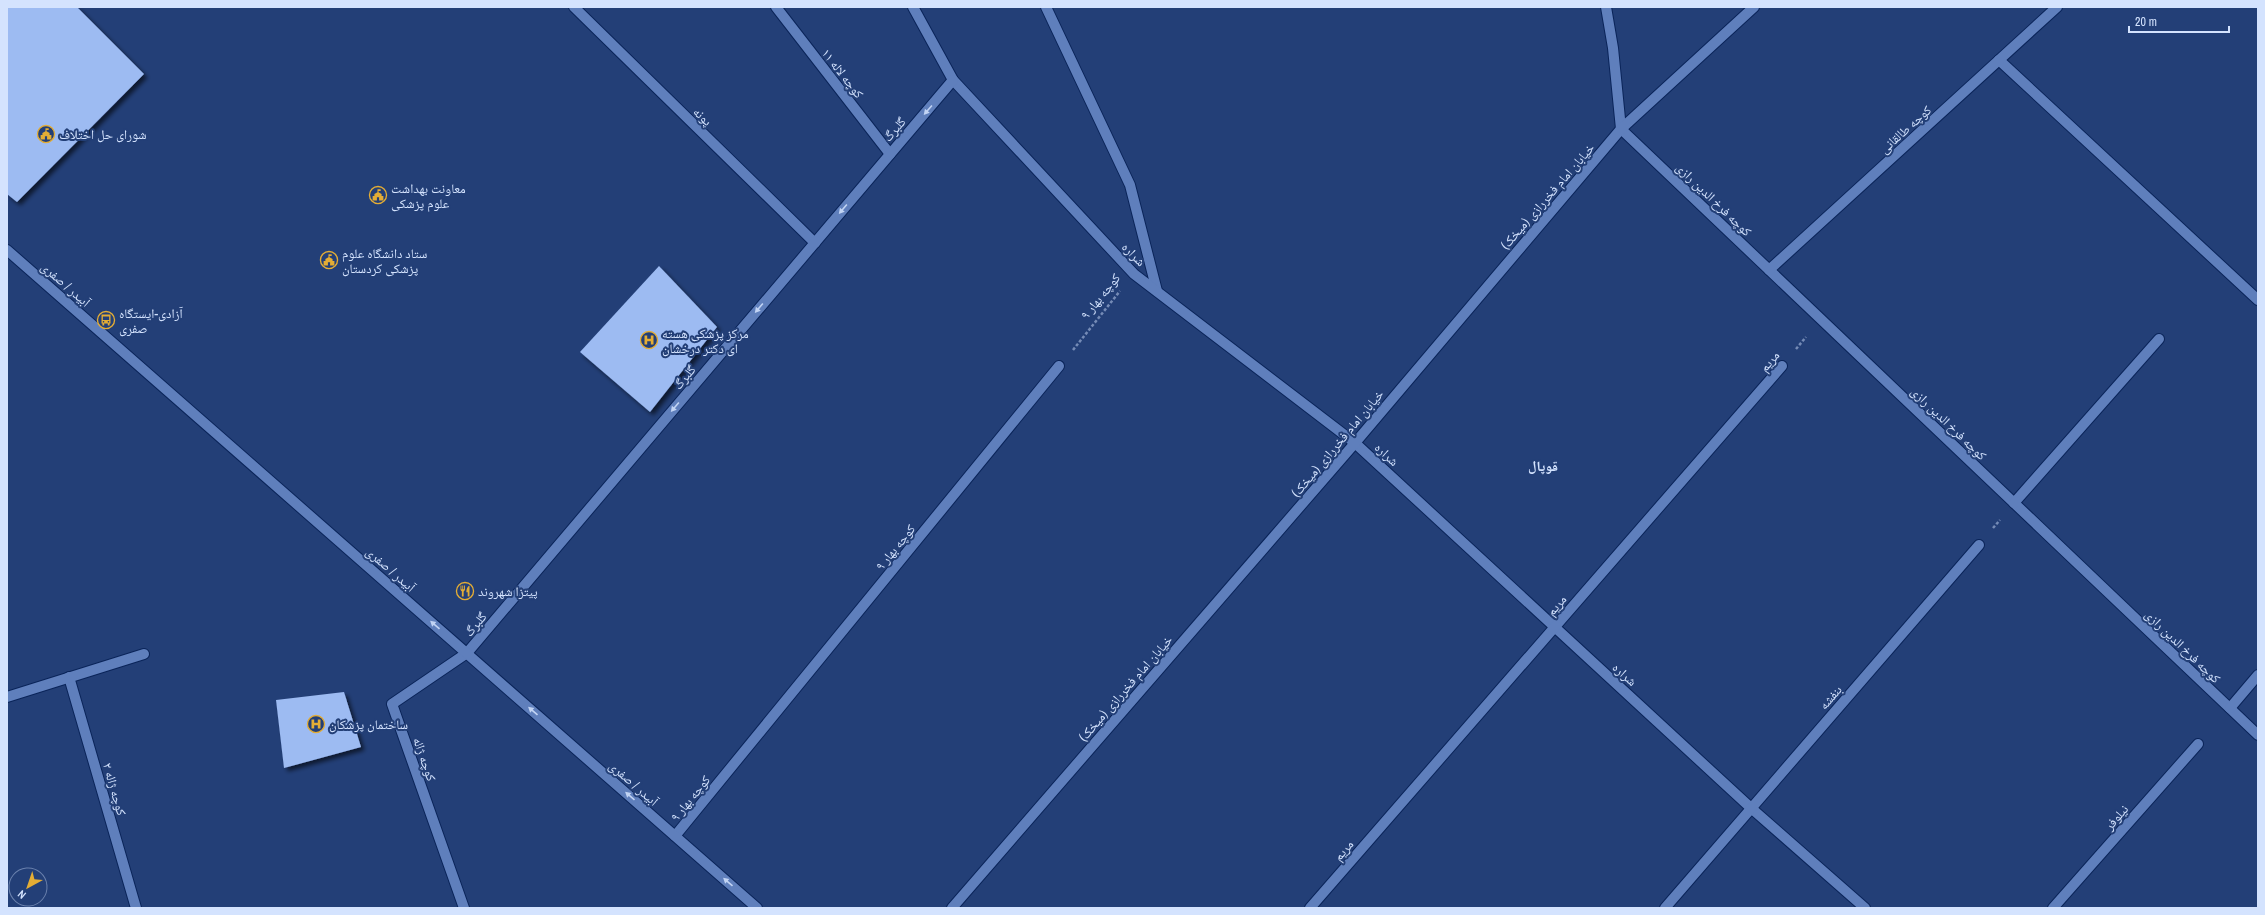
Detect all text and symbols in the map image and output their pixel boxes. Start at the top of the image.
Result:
scale bar [2129,8,2229,34]
text: 20 m [2135,14,2157,30]
street label: کوچه لاله ۱۱ [818,45,868,102]
street label: کوچه طالقانی [1876,101,1935,157]
street label: پونه [689,103,716,130]
one-way arrow [923,105,932,115]
street label: گلبرگ [879,113,910,145]
public building icon: شورای حل اختلاف [36,124,56,144]
place label: شورای حل اختلاف [59,126,147,143]
street label: خیابان امام فخررازی (میخک) [1497,140,1598,253]
street label: کوچه فرخ الدین رازی [1672,159,1755,241]
place label: معاونت بهداشت علوم پزشکی [391,180,466,212]
public building icon: معاونت بهداشت علوم پزشکی [368,185,388,205]
one-way arrow [839,204,848,214]
street label: شراره [1118,239,1149,270]
place label: ستاد دانشگاه علوم پزشکی کردستان [342,245,427,277]
public building icon: ستاد دانشگاه علوم پزشکی کردستان [319,250,339,270]
street label: آبیدر / صفری [37,258,94,311]
street label: کوچه بهار ۹ [1077,269,1124,323]
one-way arrow [755,303,764,314]
place label: آزادی-ایستگاه صفری [119,305,183,337]
bus stop icon: آزادی-ایستگاه صفری [96,310,116,330]
place label: مرکز پزشکی هسته ای دکتر درخشان [662,325,749,357]
hospital icon: مرکز پزشکی هسته ای دکتر درخشان [639,330,659,350]
street label: مریم [1756,347,1783,375]
street label: گلبرگ [669,361,700,393]
street label: کوچه فرخ الدین رازی [1907,383,1990,465]
street label: خیابان امام فخررازی (میخک) [1287,386,1387,501]
one-way arrow [671,402,680,413]
street label: شراره [1371,439,1402,470]
district label: قوپال [1528,457,1558,475]
street label: کوچه بهار ۹ [872,520,919,574]
street label: آبیدر / صفری [362,543,419,596]
restaurant icon: پیتزا شهروند [455,581,475,601]
place label: پیتزا شهروند [478,583,538,600]
street label: مریم [1543,591,1570,619]
street label: کوچه فرخ الدین رازی [2141,606,2224,688]
street label: گلبرگ [460,608,491,640]
one-way arrow [430,620,440,630]
street label: خیابان امام فخررازی (میخک) [1075,632,1176,745]
street label: شراره [1609,659,1640,690]
street label: بنفشه [1815,682,1846,713]
one-way arrow [527,706,538,715]
hospital icon: ساختمان پزشکان [306,714,326,734]
place label: ساختمان پزشکان [329,716,408,733]
street label: کوچه ژاله [409,735,440,784]
street label: آبیدر / صفری [605,757,662,810]
street label: کوچه ژاله ۲ [99,761,130,818]
street label: کوچه بهار ۹ [667,771,714,825]
one-way arrow [625,792,636,801]
street label: نیلوفر [2100,801,2132,834]
street label: مریم [1330,836,1357,864]
north arrow [8,867,48,907]
one-way arrow [723,878,733,887]
text: N [15,887,29,902]

